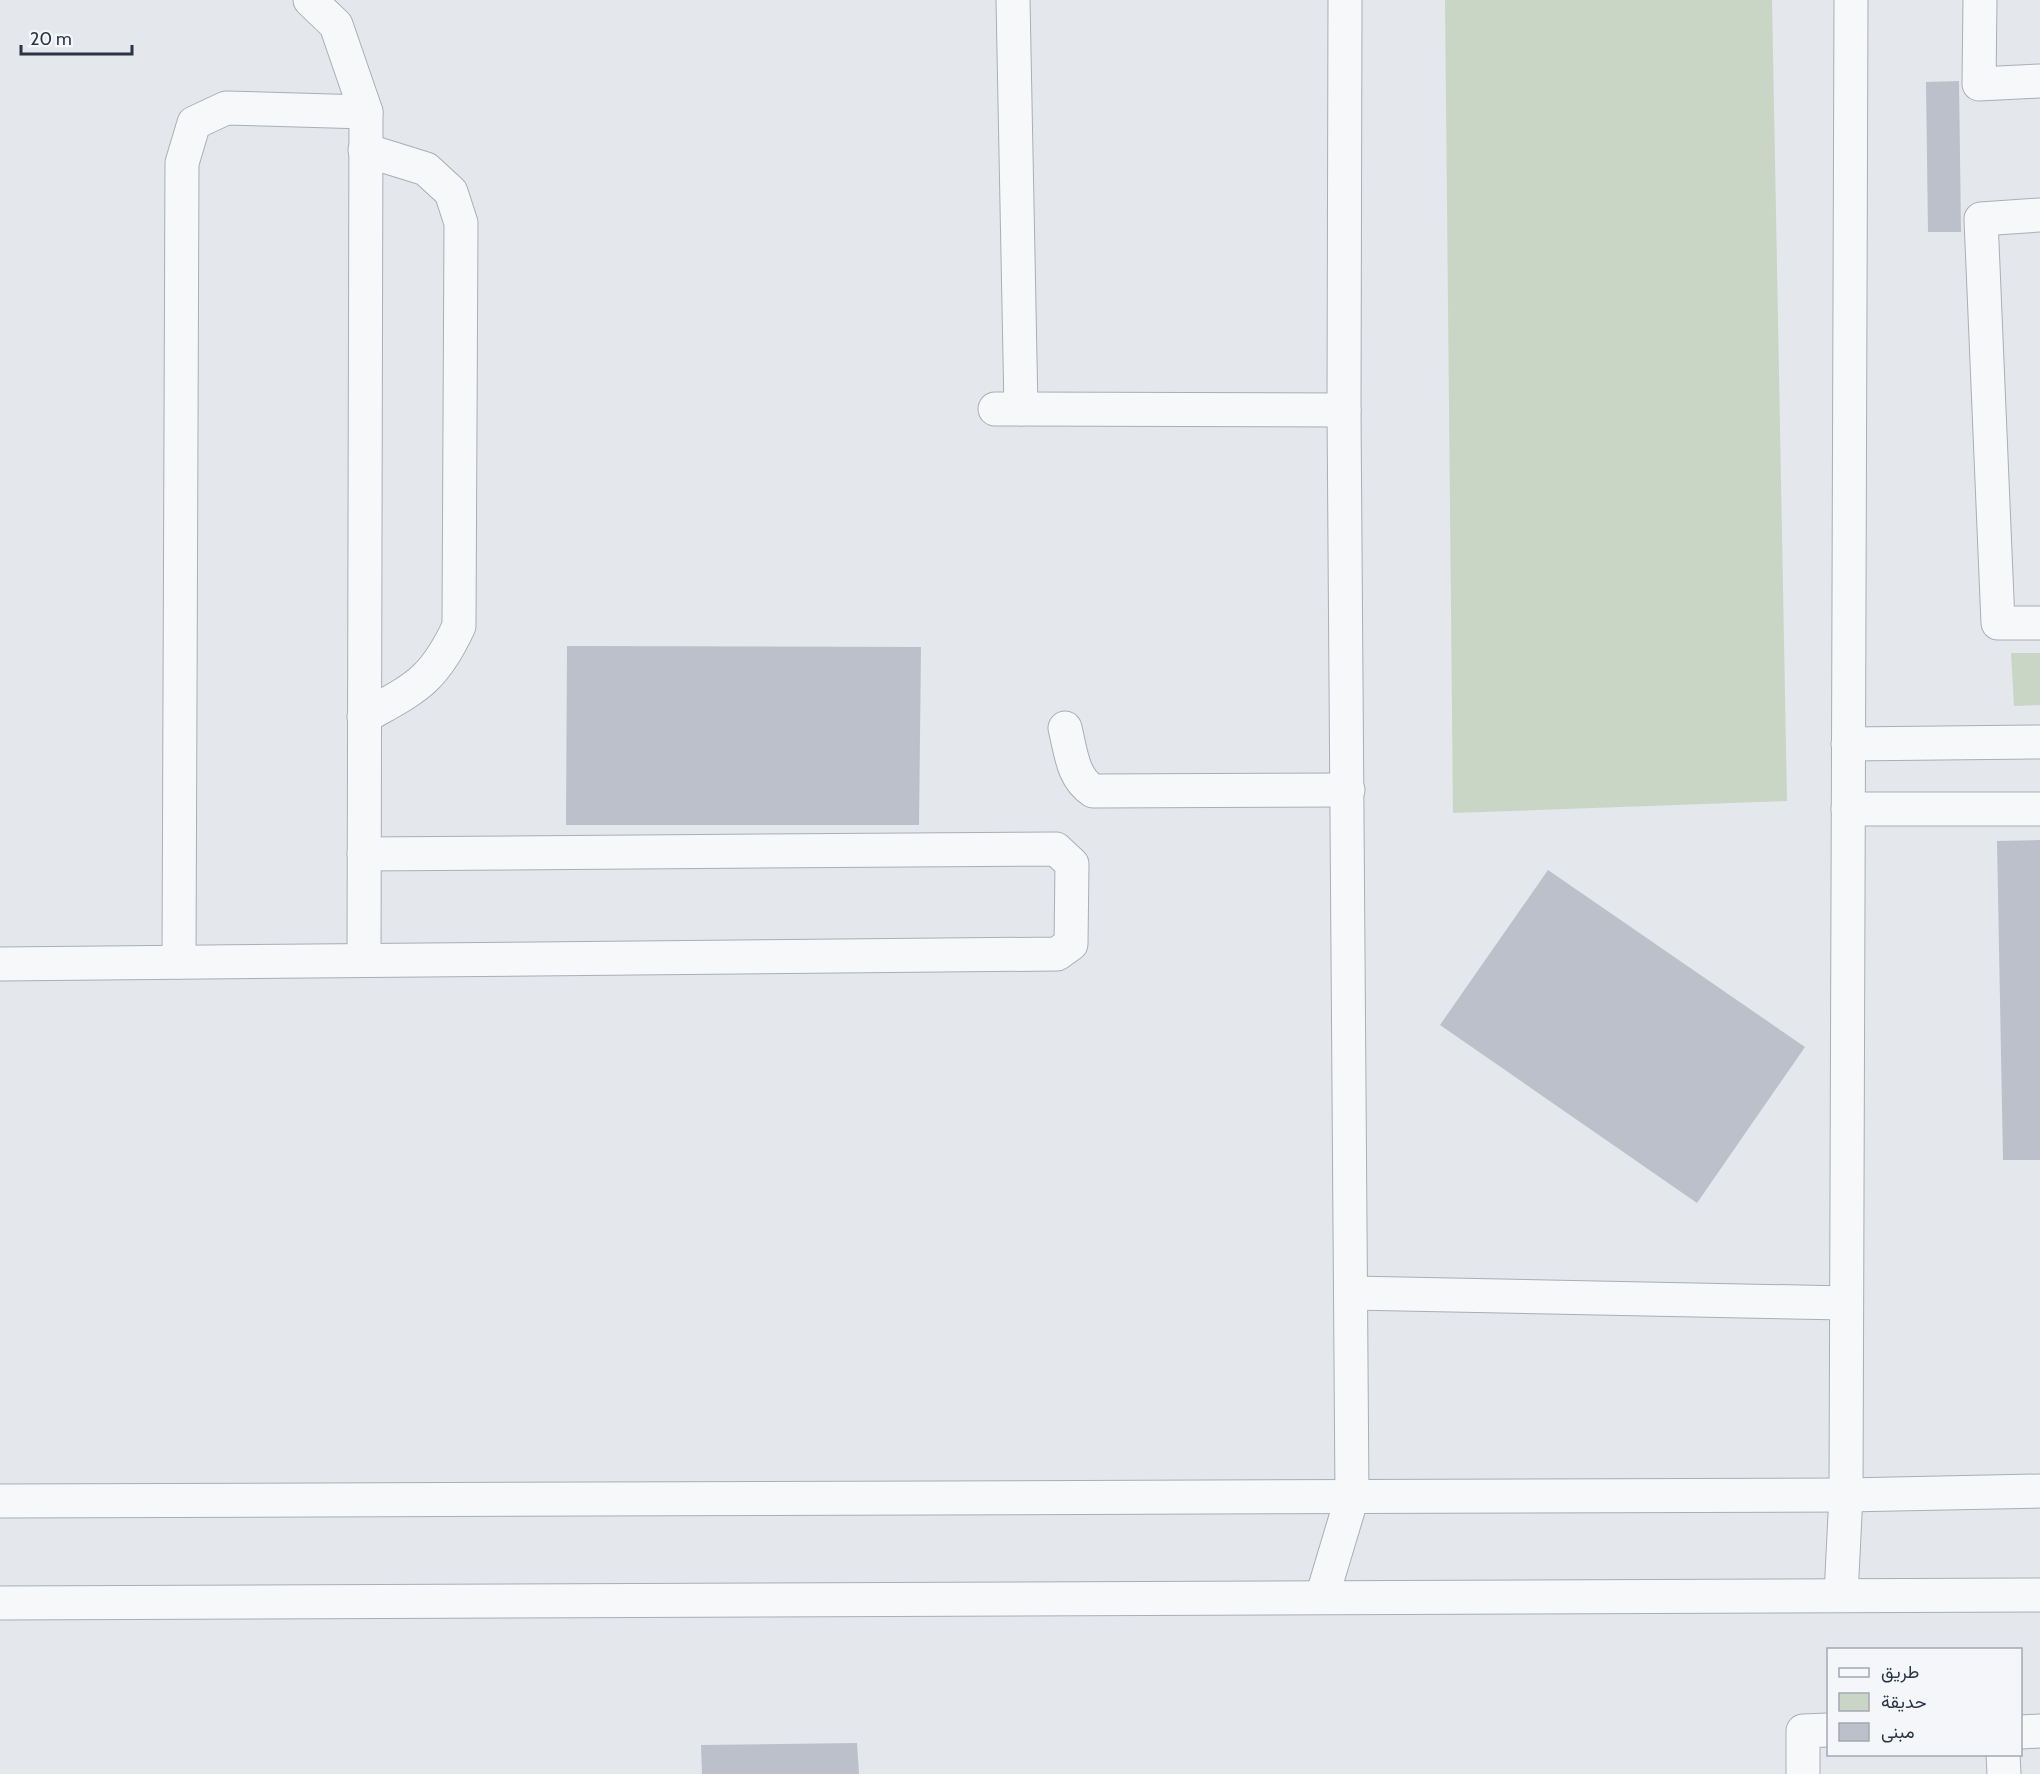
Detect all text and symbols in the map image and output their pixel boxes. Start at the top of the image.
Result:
scale bar [21,18,132,56]
text: 20 m [30,28,72,50]
legend [1827,1648,2022,1756]
text: طريق [1881,1661,1919,1683]
text: حديقة [1881,1691,1927,1713]
text: مبنى [1881,1721,1915,1743]

